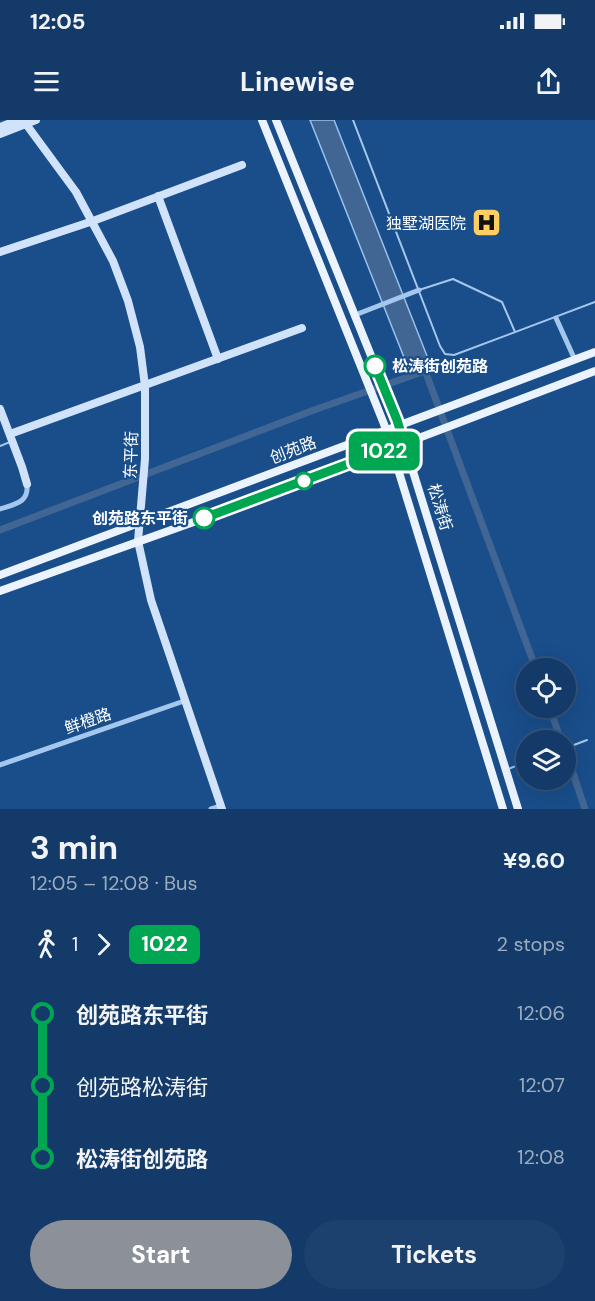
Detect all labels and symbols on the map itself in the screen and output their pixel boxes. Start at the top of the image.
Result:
hospital icon: 独墅湖医院 [471,207,503,239]
place label: 独墅湖医院 [386,213,466,234]
marker: 松涛街创苑路 [364,355,386,377]
place label: 松涛街创苑路 [392,356,488,377]
street label: 东平街 [120,431,142,479]
street label: 创苑路 [267,432,319,468]
line badge: 1022 [342,432,426,470]
unlabelled marker [295,472,313,490]
street label: 松涛街 [423,481,457,533]
marker: 创苑路东平街 [193,507,215,529]
place label: 创苑路东平街 [92,508,188,529]
street label: 鲜橙路 [62,703,114,739]

